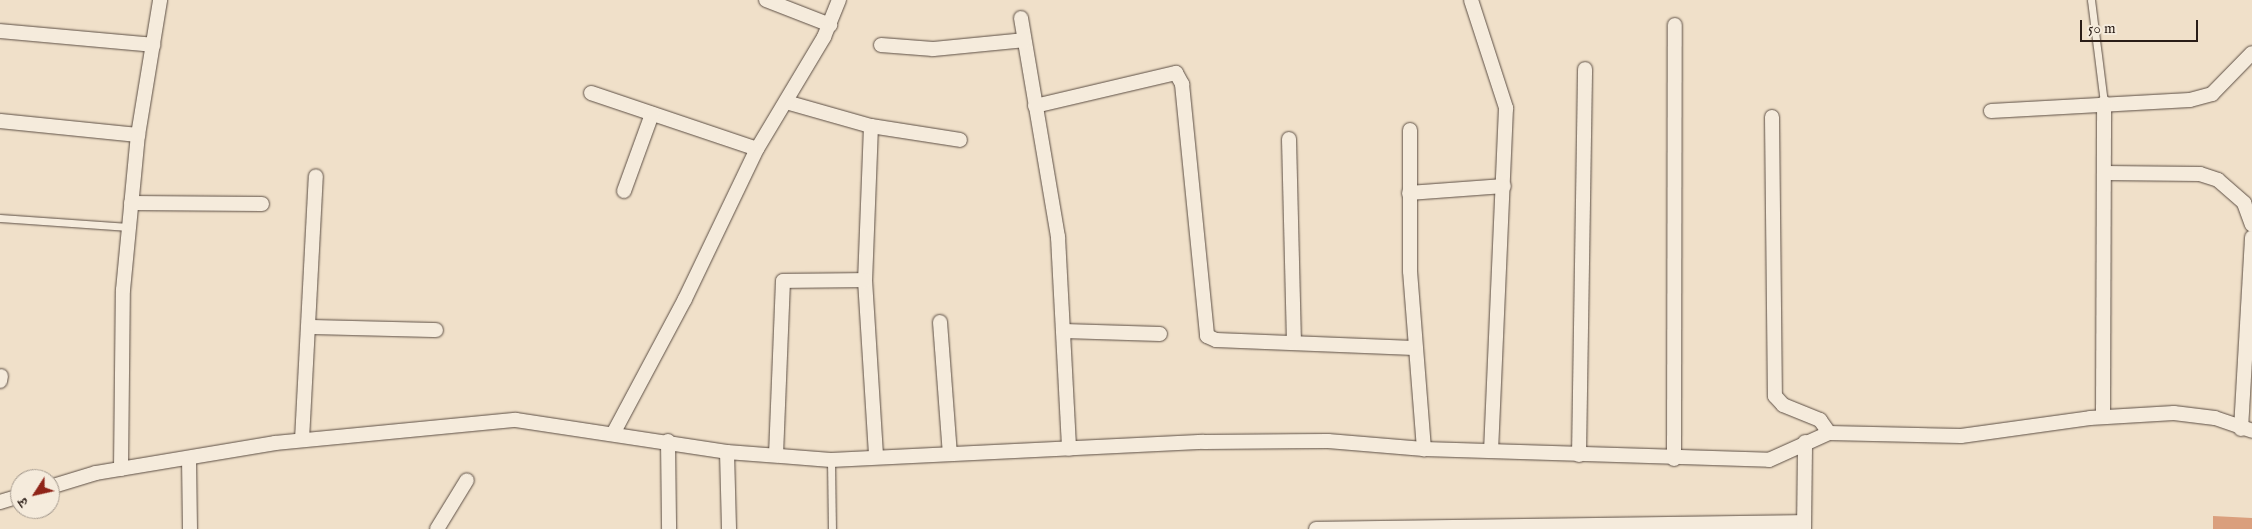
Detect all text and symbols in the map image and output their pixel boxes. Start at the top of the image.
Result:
scale bar [2082,10,2200,42]
text: 50 m [2088,19,2116,38]
north arrow [10,469,60,519]
text: उ [14,494,33,510]

